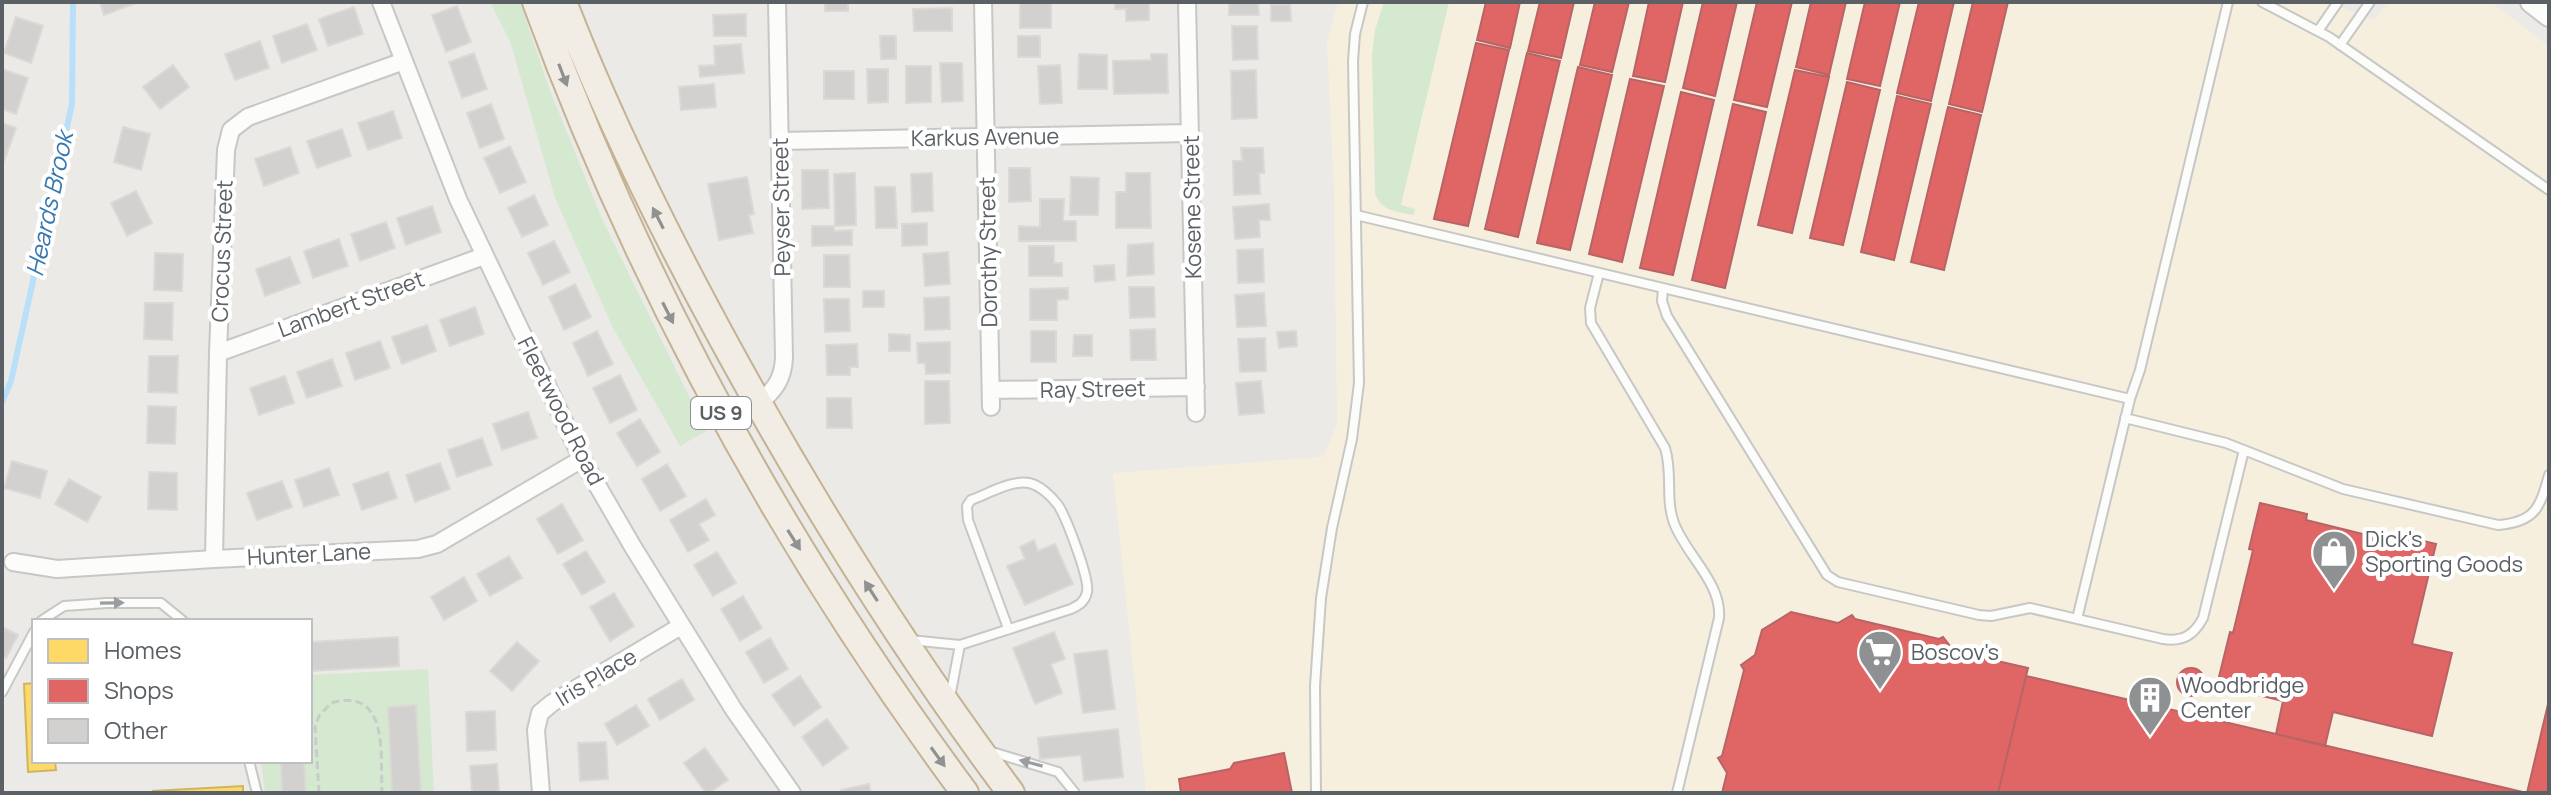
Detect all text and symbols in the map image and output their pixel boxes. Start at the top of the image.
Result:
one-way arrow [557,63,570,87]
street label: Karkus Avenue [911,121,1060,153]
water label: Heards Brook [17,125,81,279]
street label: Kosene Street [1176,135,1208,279]
street label: Peyser Street [765,137,797,277]
street label: Dorothy Street [972,176,1004,328]
street label: Crocus Street [205,179,239,323]
one-way arrow [651,207,665,230]
street label: Lambert Street [274,264,429,344]
one-way arrow [662,301,675,324]
street label: Fleetwood Road [511,332,611,490]
street label: Ray Street [1040,373,1146,405]
road number: US 9 [691,397,751,429]
place label: Dick's Sporting Goods [2365,524,2523,579]
shop icon: Dick's Sporting Goods [2310,528,2358,591]
one-way arrow [786,529,800,551]
street label: Hunter Lane [246,536,372,572]
one-way arrow [864,580,878,602]
one-way arrow [100,597,125,609]
legend [32,619,312,763]
supermarket icon: Boscov's [1856,628,1904,691]
text: Homes [104,633,182,666]
place label: Boscov's [1911,637,1999,667]
street label: Iris Place [550,641,642,713]
place label: Woodbridge Center [2181,670,2304,725]
text: Shops [104,673,174,706]
building icon: Woodbridge Center [2126,674,2174,737]
text: Other [104,713,168,746]
one-way arrow [930,746,945,767]
one-way arrow [1019,756,1044,768]

